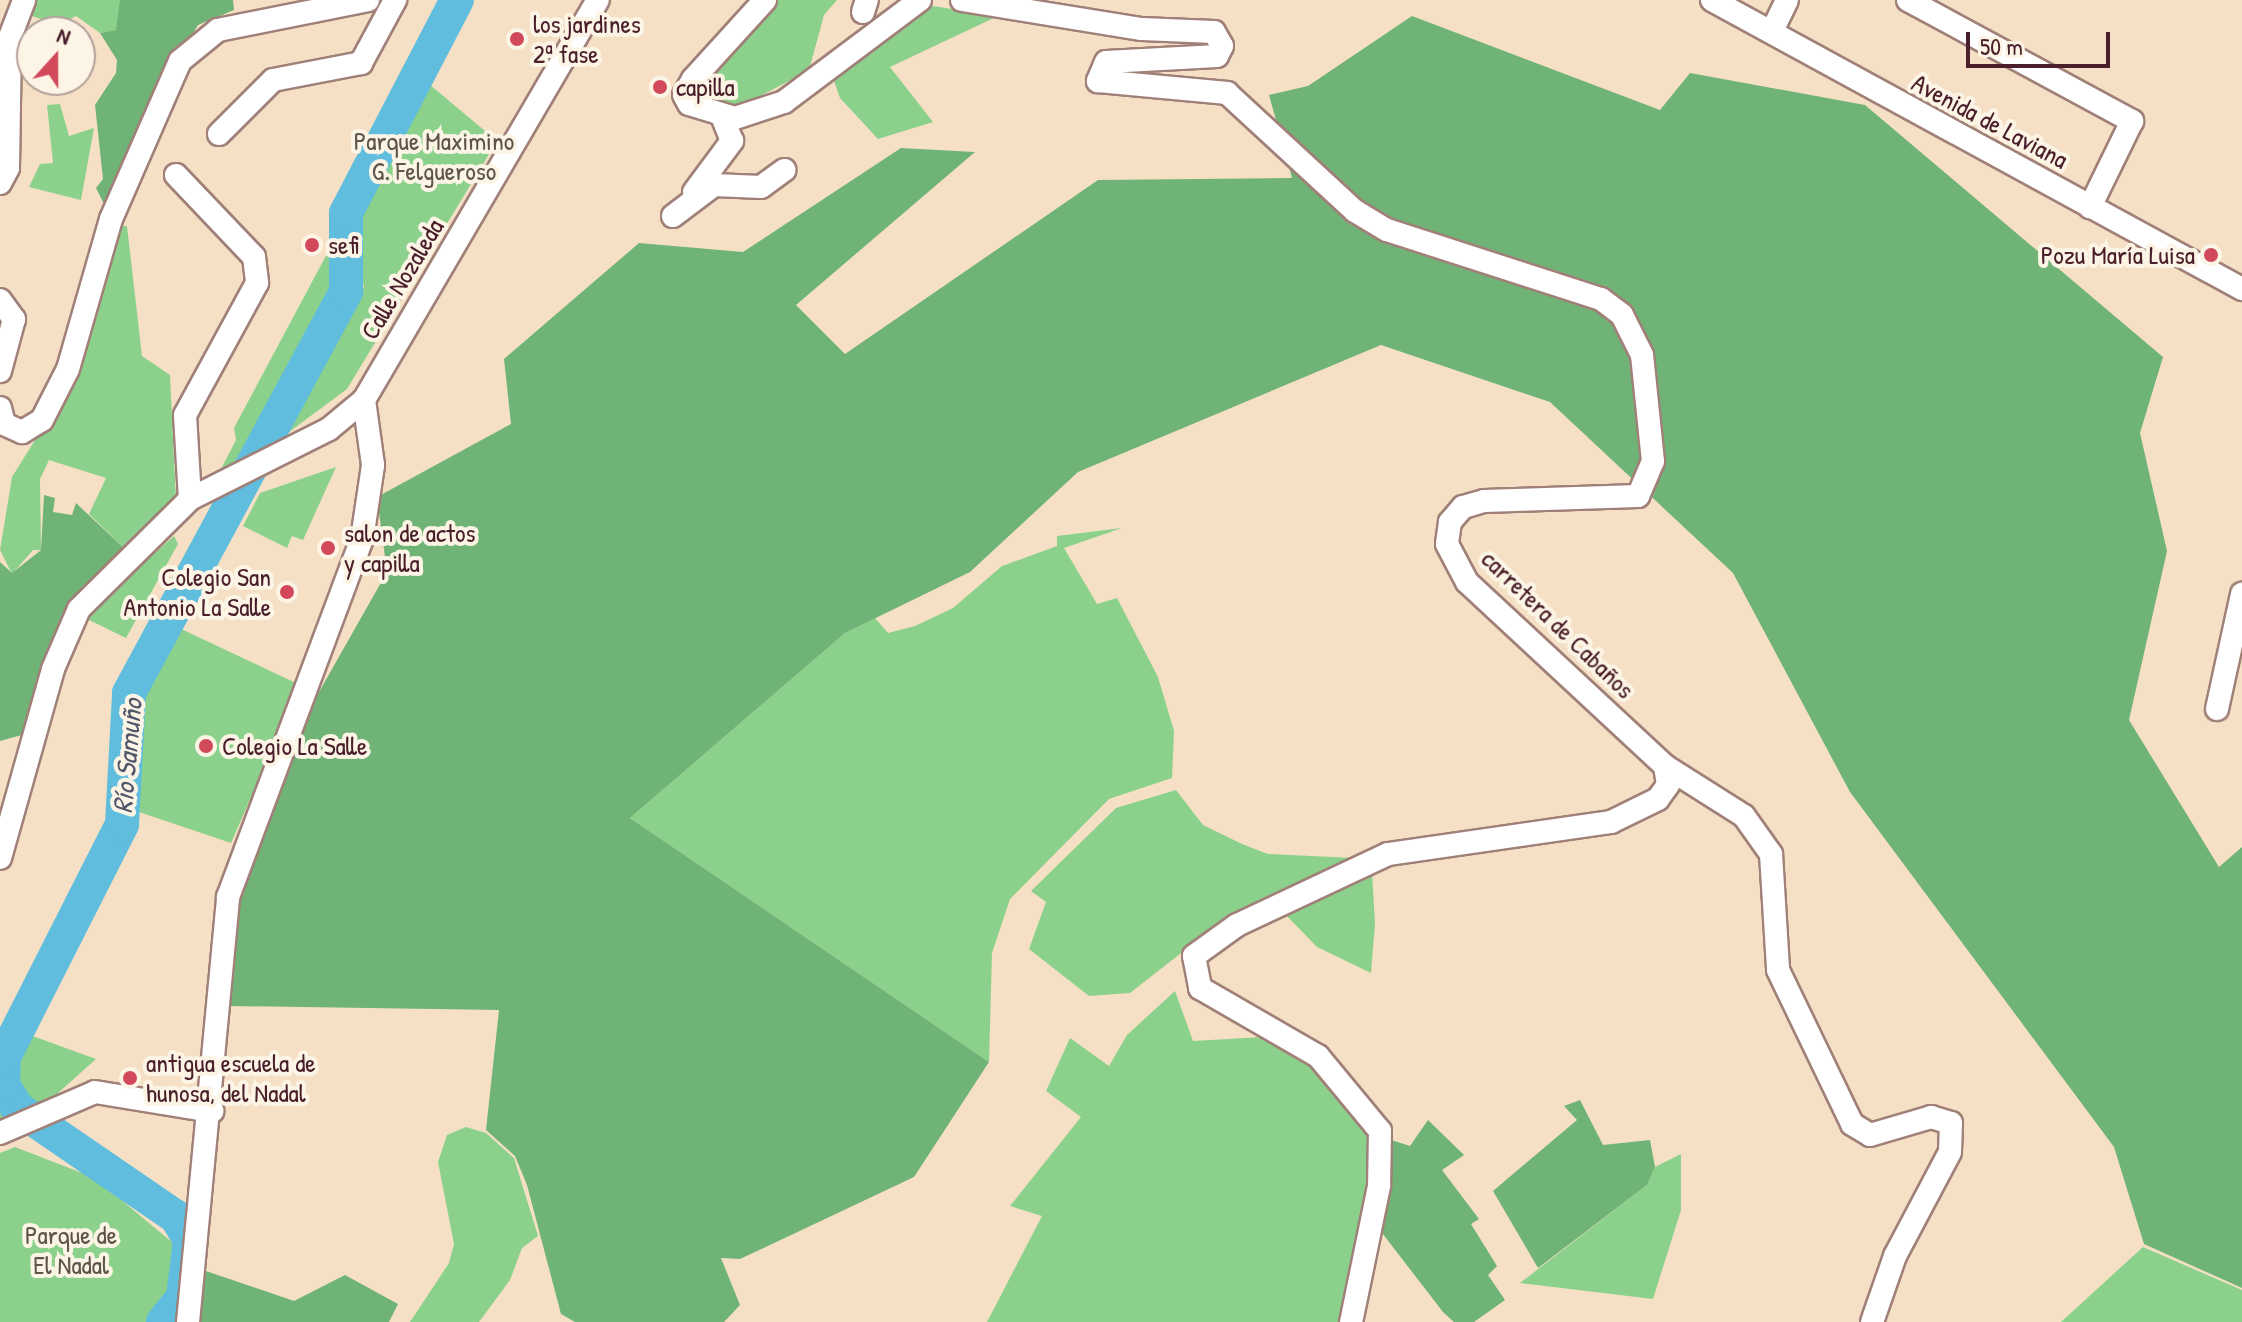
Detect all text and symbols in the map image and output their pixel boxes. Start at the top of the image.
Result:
place label: los jardines 2ª fase [533,8,641,70]
north arrow [16,16,96,96]
scale bar [1970,16,2114,66]
text: N [53,19,75,52]
marker: los jardines 2ª fase [508,30,526,48]
text: 50 m [1980,30,2023,62]
street label: Avenida de Laviana [1907,67,2073,175]
place label: capilla [676,71,735,103]
marker: capilla [651,78,669,96]
park label: Parque Maximino G. Felgueroso [354,125,514,186]
street label: Calle Nozaleda [354,213,450,345]
place label: sefi [328,229,359,261]
marker: sefi [303,236,321,254]
place label: Pozu María Luisa [2041,239,2195,271]
marker: Pozu María Luisa [2202,246,2220,264]
place label: salon de actos y capilla [344,517,476,578]
marker: salon de actos y capilla [319,539,337,557]
street label: carretera de Cabaños [1475,543,1641,705]
place label: Colegio San Antonio La Salle [124,561,271,622]
marker: Colegio San Antonio La Salle [278,583,296,601]
water label: Río Samuño [105,697,149,815]
place label: Colegio La Salle [222,730,367,762]
marker: Colegio La Salle [197,737,215,755]
place label: antigua escuela de hunosa, del Nadal [146,1047,316,1108]
marker: antigua escuela de hunosa, del Nadal [121,1069,139,1087]
park label: Parque de El Nadal [25,1219,117,1280]

